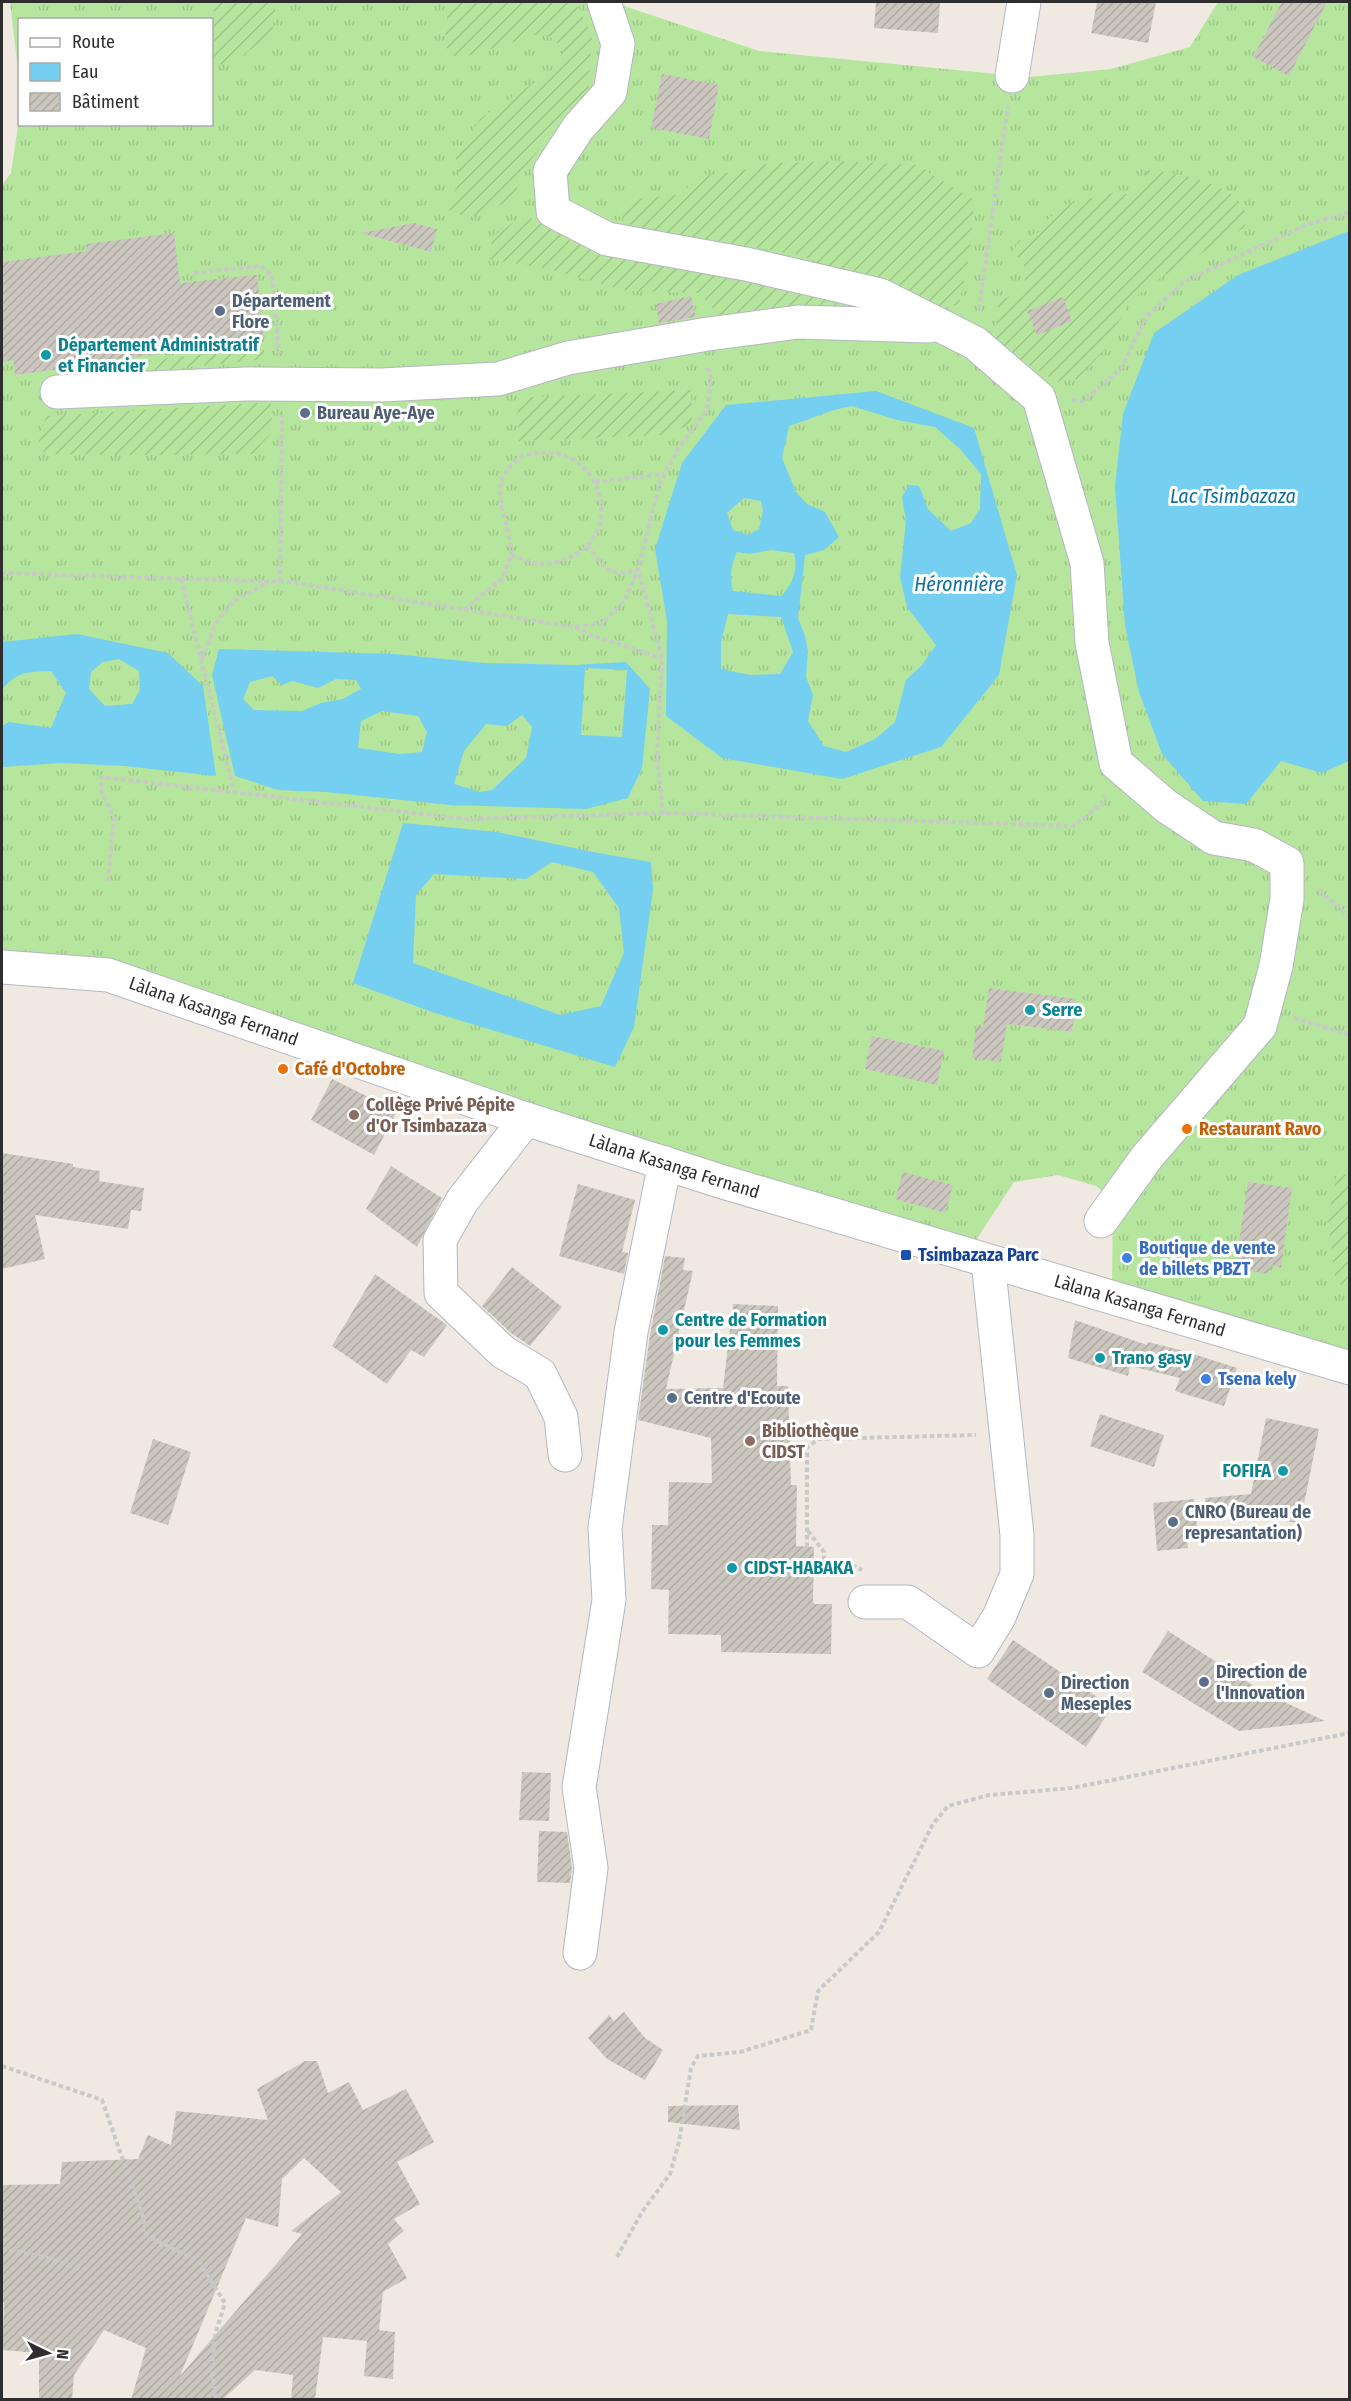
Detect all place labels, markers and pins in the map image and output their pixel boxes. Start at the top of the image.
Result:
place label: Département Flore [232,290,331,333]
marker: Département Flore [213,304,227,318]
place label: Département Administratif et Financier [58,334,261,377]
marker: Département Administratif et Financier [39,348,53,362]
place label: Bureau Aye-Aye [317,402,435,424]
marker: Bureau Aye-Aye [298,406,312,420]
place label: Serre [1042,999,1082,1021]
marker: Serre [1023,1003,1037,1017]
place label: Café d'Octobre [295,1058,405,1080]
marker: Café d'Octobre [276,1062,290,1076]
place label: Collège Privé Pépite d'Or Tsimbazaza [366,1094,515,1137]
marker: Collège Privé Pépite d'Or Tsimbazaza [347,1108,361,1122]
place label: Restaurant Ravo [1199,1118,1322,1140]
marker: Restaurant Ravo [1180,1122,1194,1136]
place label: Boutique de vente de billets PBZT [1139,1237,1276,1280]
place label: Tsimbazaza Parc [918,1244,1039,1266]
marker: Tsimbazaza Parc [899,1248,913,1262]
marker: Boutique de vente de billets PBZT [1120,1251,1134,1265]
place label: Centre de Formation pour les Femmes [675,1309,827,1352]
marker: Centre de Formation pour les Femmes [656,1323,670,1337]
place label: Trano gasy [1112,1347,1192,1369]
marker: Trano gasy [1093,1351,1107,1365]
place label: Tsena kely [1218,1368,1297,1390]
marker: Tsena kely [1199,1372,1213,1386]
place label: Centre d'Ecoute [684,1387,801,1409]
marker: Centre d'Ecoute [665,1391,679,1405]
place label: Bibliothèque CIDST [762,1420,859,1463]
marker: Bibliothèque CIDST [743,1434,757,1448]
place label: FOFIFA [1222,1460,1271,1482]
marker: FOFIFA [1276,1464,1290,1478]
place label: CNRO (Bureau de represantation) [1185,1501,1311,1544]
marker: CNRO (Bureau de represantation) [1166,1515,1180,1529]
place label: CIDST-HABAKA [744,1557,853,1579]
marker: CIDST-HABAKA [725,1561,739,1575]
place label: Direction de l'Innovation [1216,1661,1307,1704]
place label: Direction Meseples [1061,1672,1132,1715]
marker: Direction de l'Innovation [1197,1675,1211,1689]
marker: Direction Meseples [1042,1686,1056,1700]

